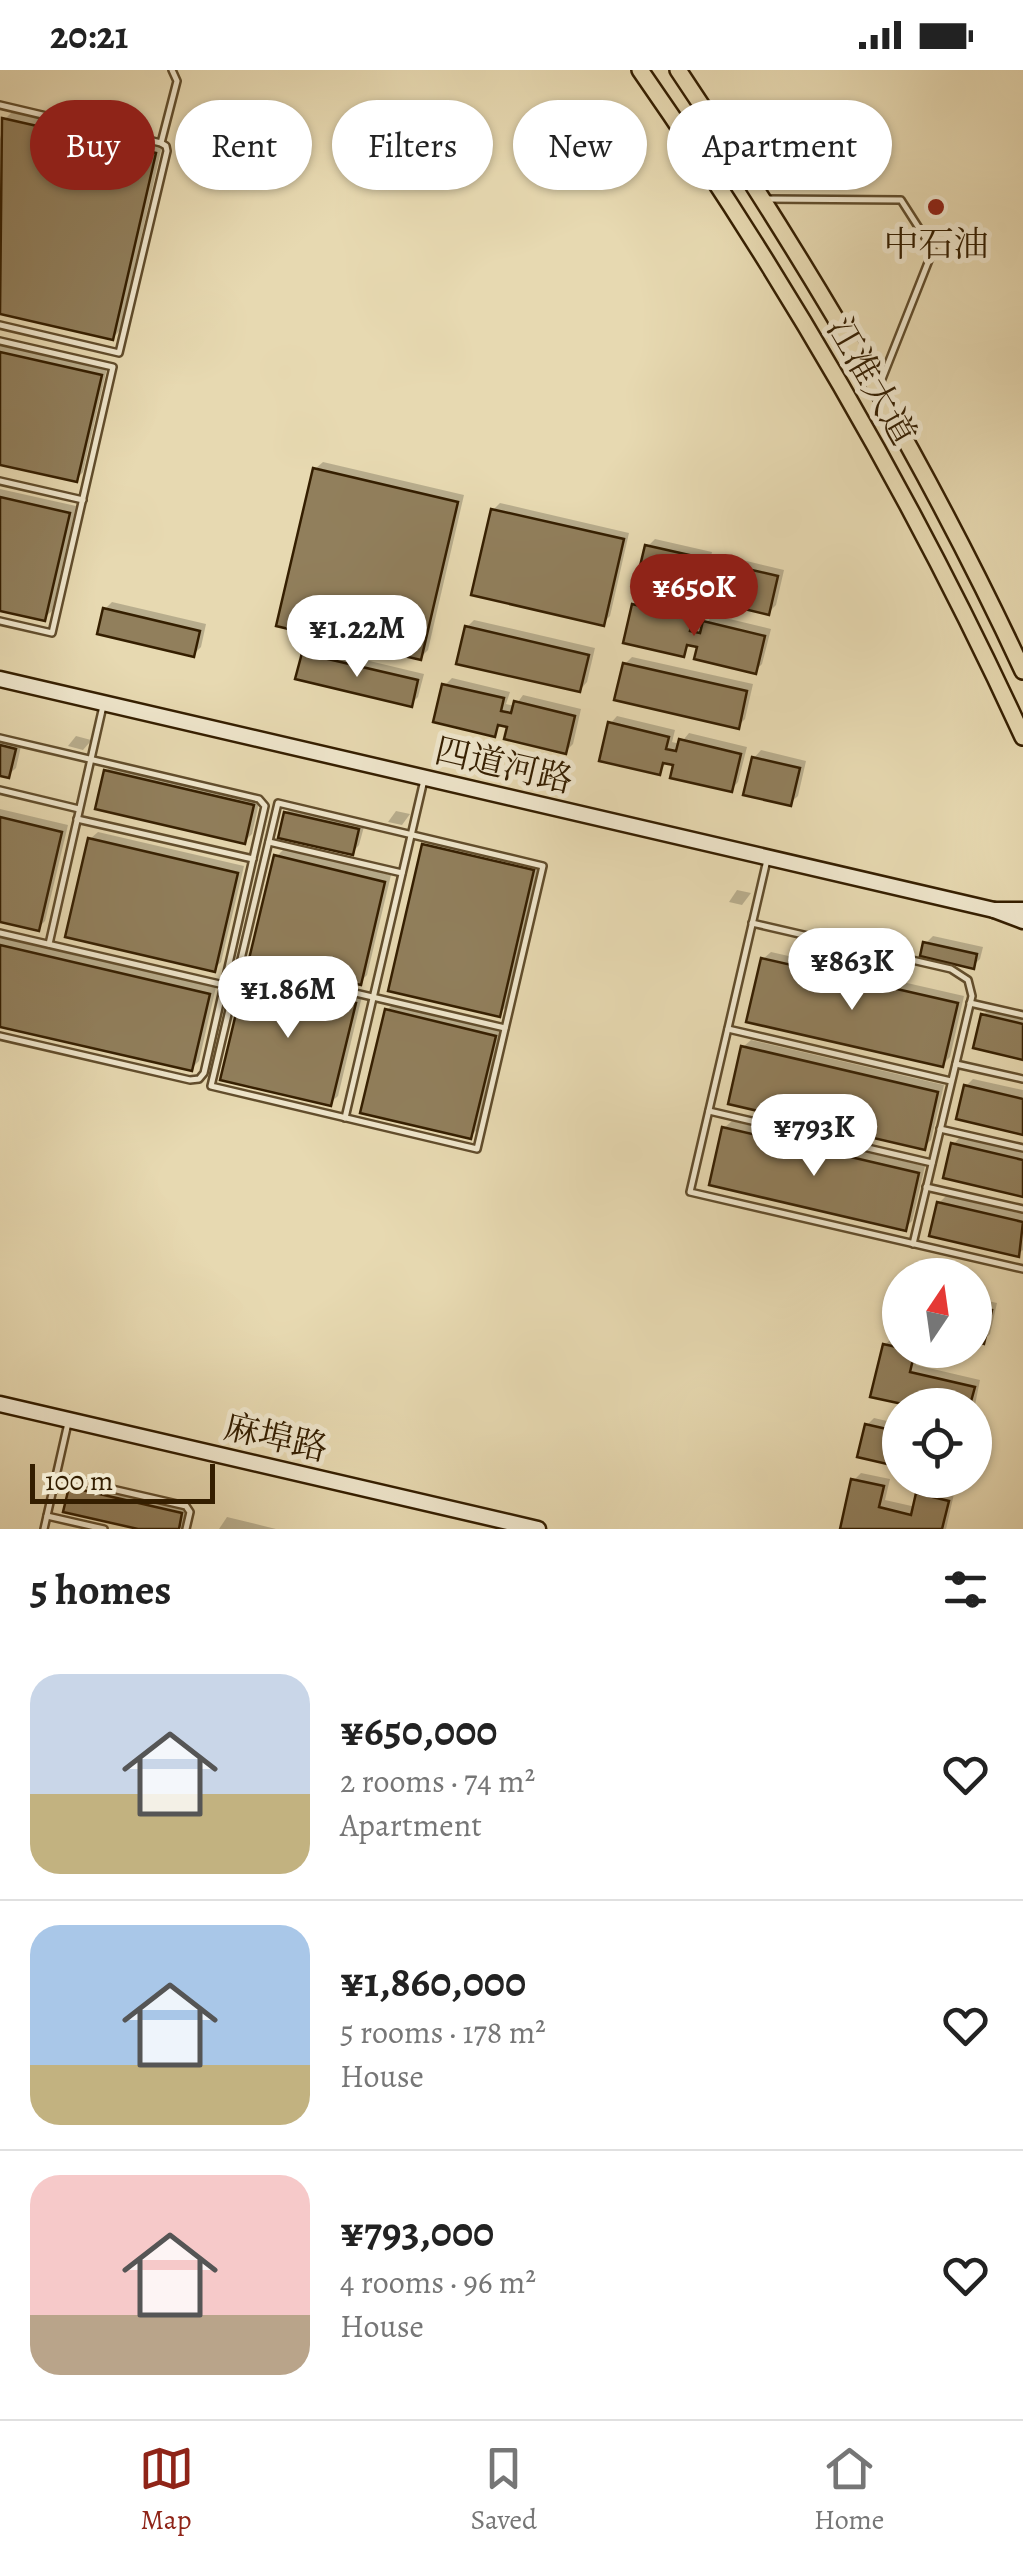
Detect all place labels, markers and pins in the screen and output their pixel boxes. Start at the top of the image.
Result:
marker: 中石油 [925,196,947,218]
place label: 中石油 [883,220,989,268]
pin: ¥650K [624,554,764,639]
pin: ¥1.22M [276,595,438,680]
pin: ¥863K [782,928,922,1013]
pin: ¥1.86M [207,956,369,1041]
pin: ¥793K [744,1094,884,1179]

